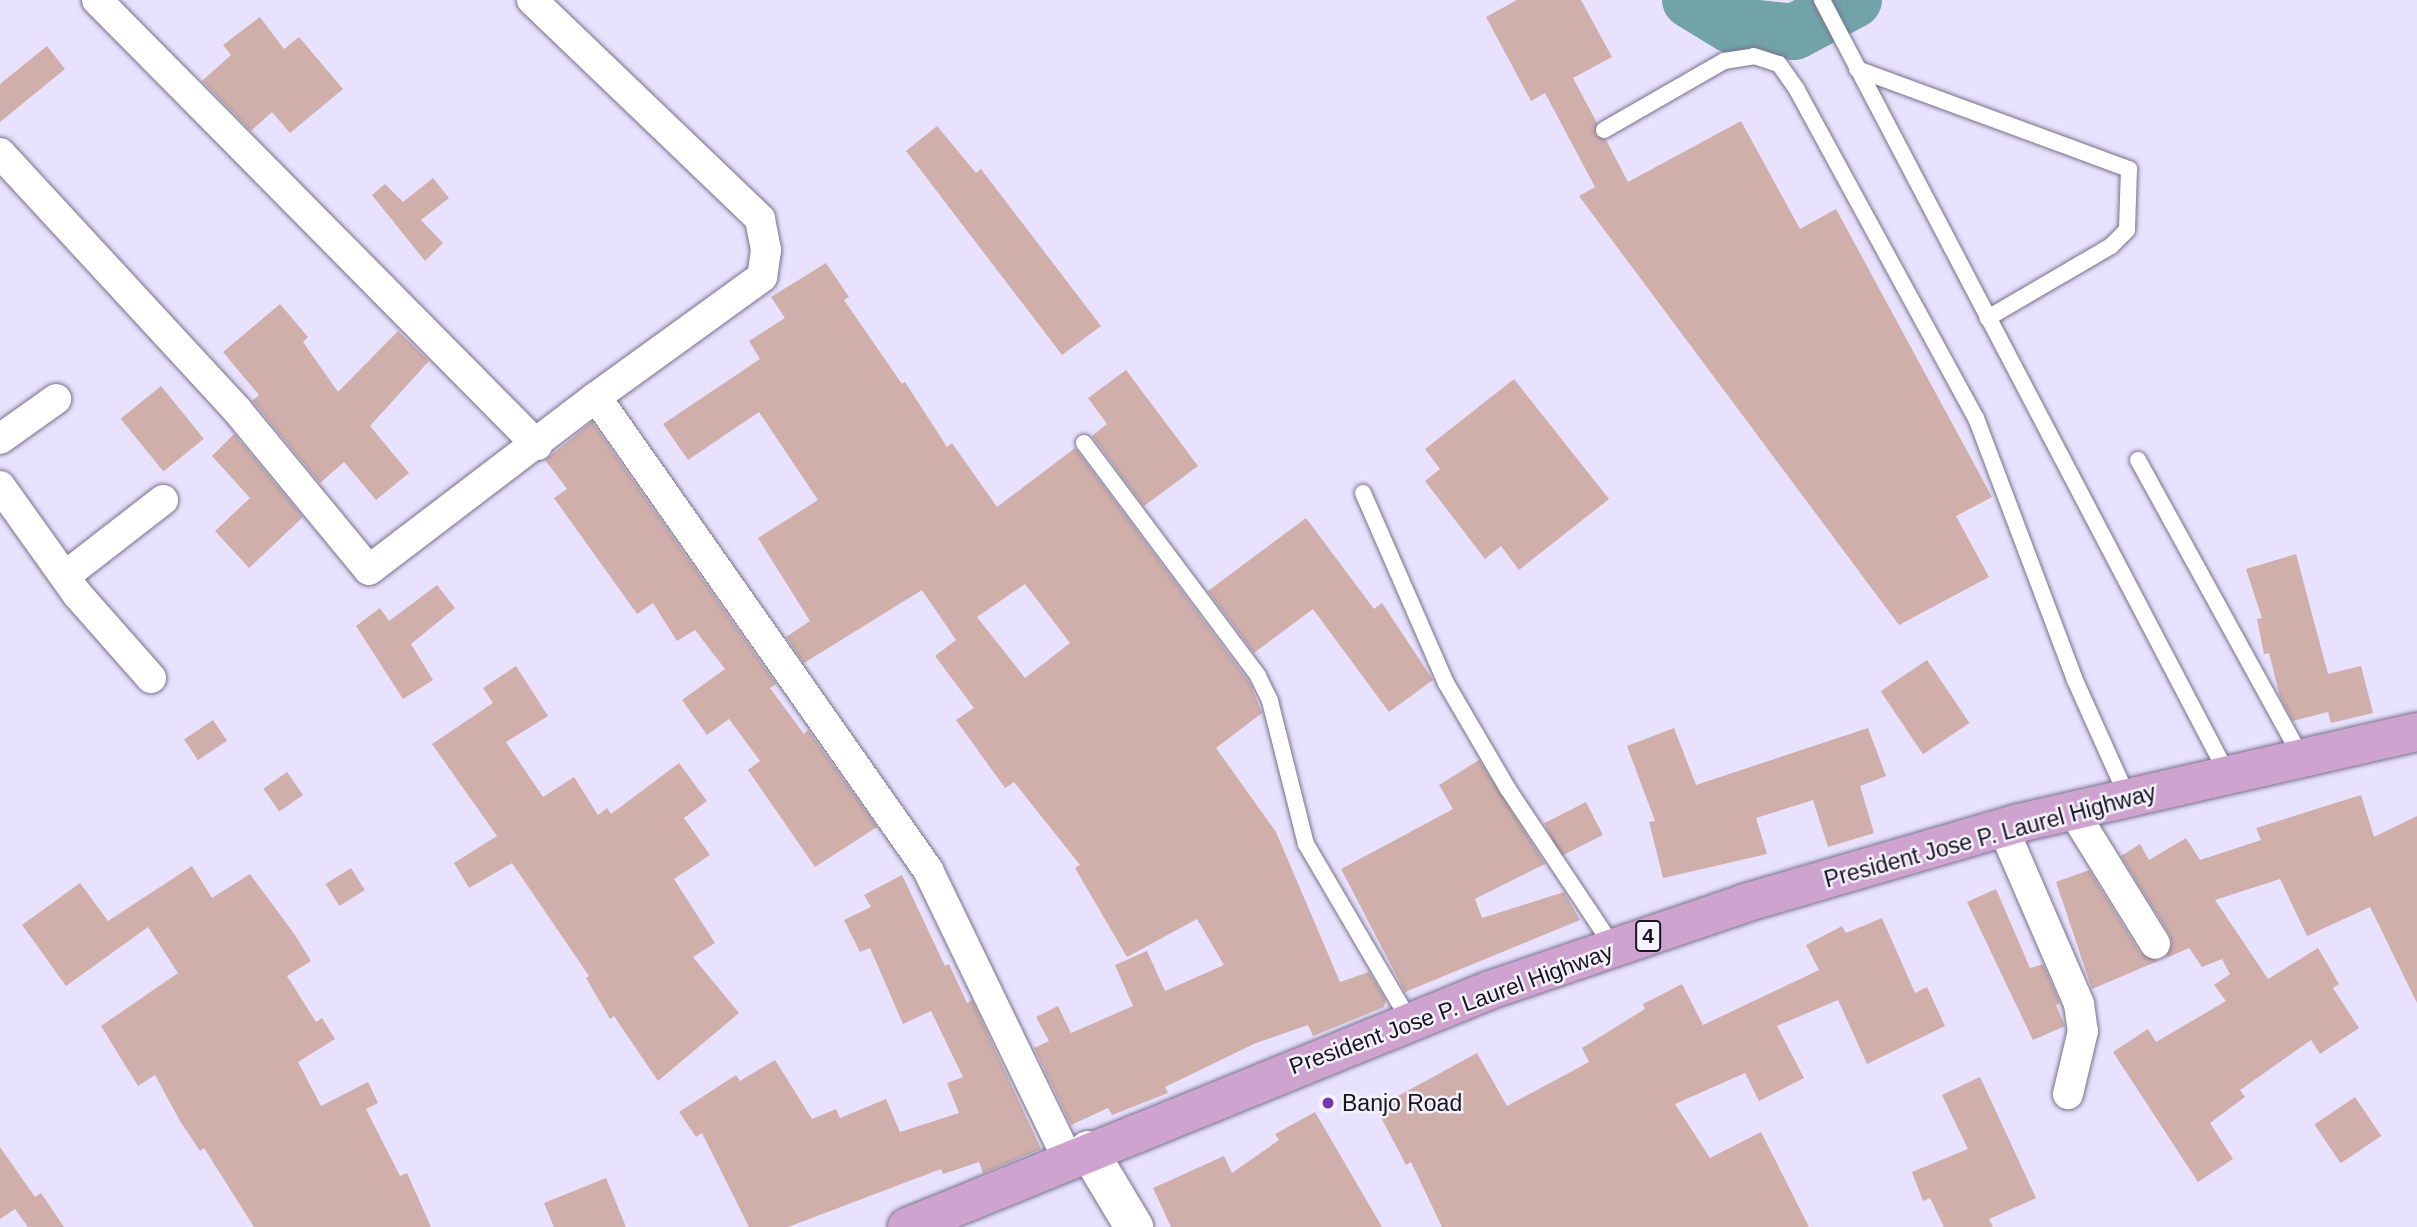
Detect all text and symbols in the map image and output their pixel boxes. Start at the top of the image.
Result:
street label: President Jose P. Laurel Highway [1821,778,2159,894]
road number: 4 [1634,918,1662,954]
street label: President Jose P. Laurel Highway [1285,938,1617,1080]
place label: Banjo Road [1342,1089,1462,1117]
marker: Banjo Road [1320,1095,1336,1111]

